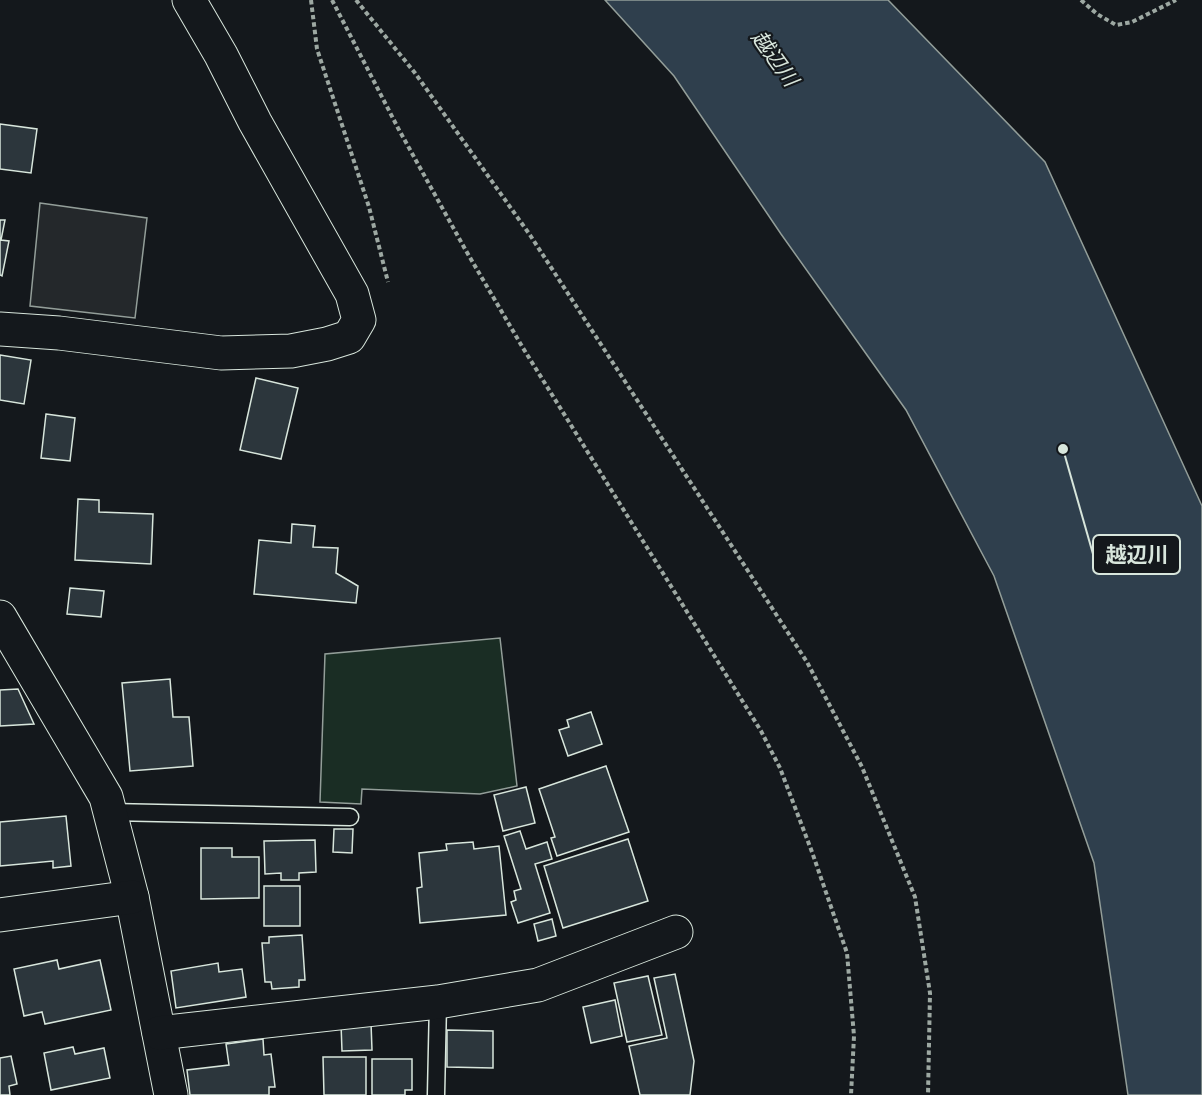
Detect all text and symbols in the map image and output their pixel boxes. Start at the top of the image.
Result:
water label: 越辺川 [746,25,805,92]
callout: 越辺川 [1093,535,1180,574]
text: 越辺川 [1106,542,1169,567]

